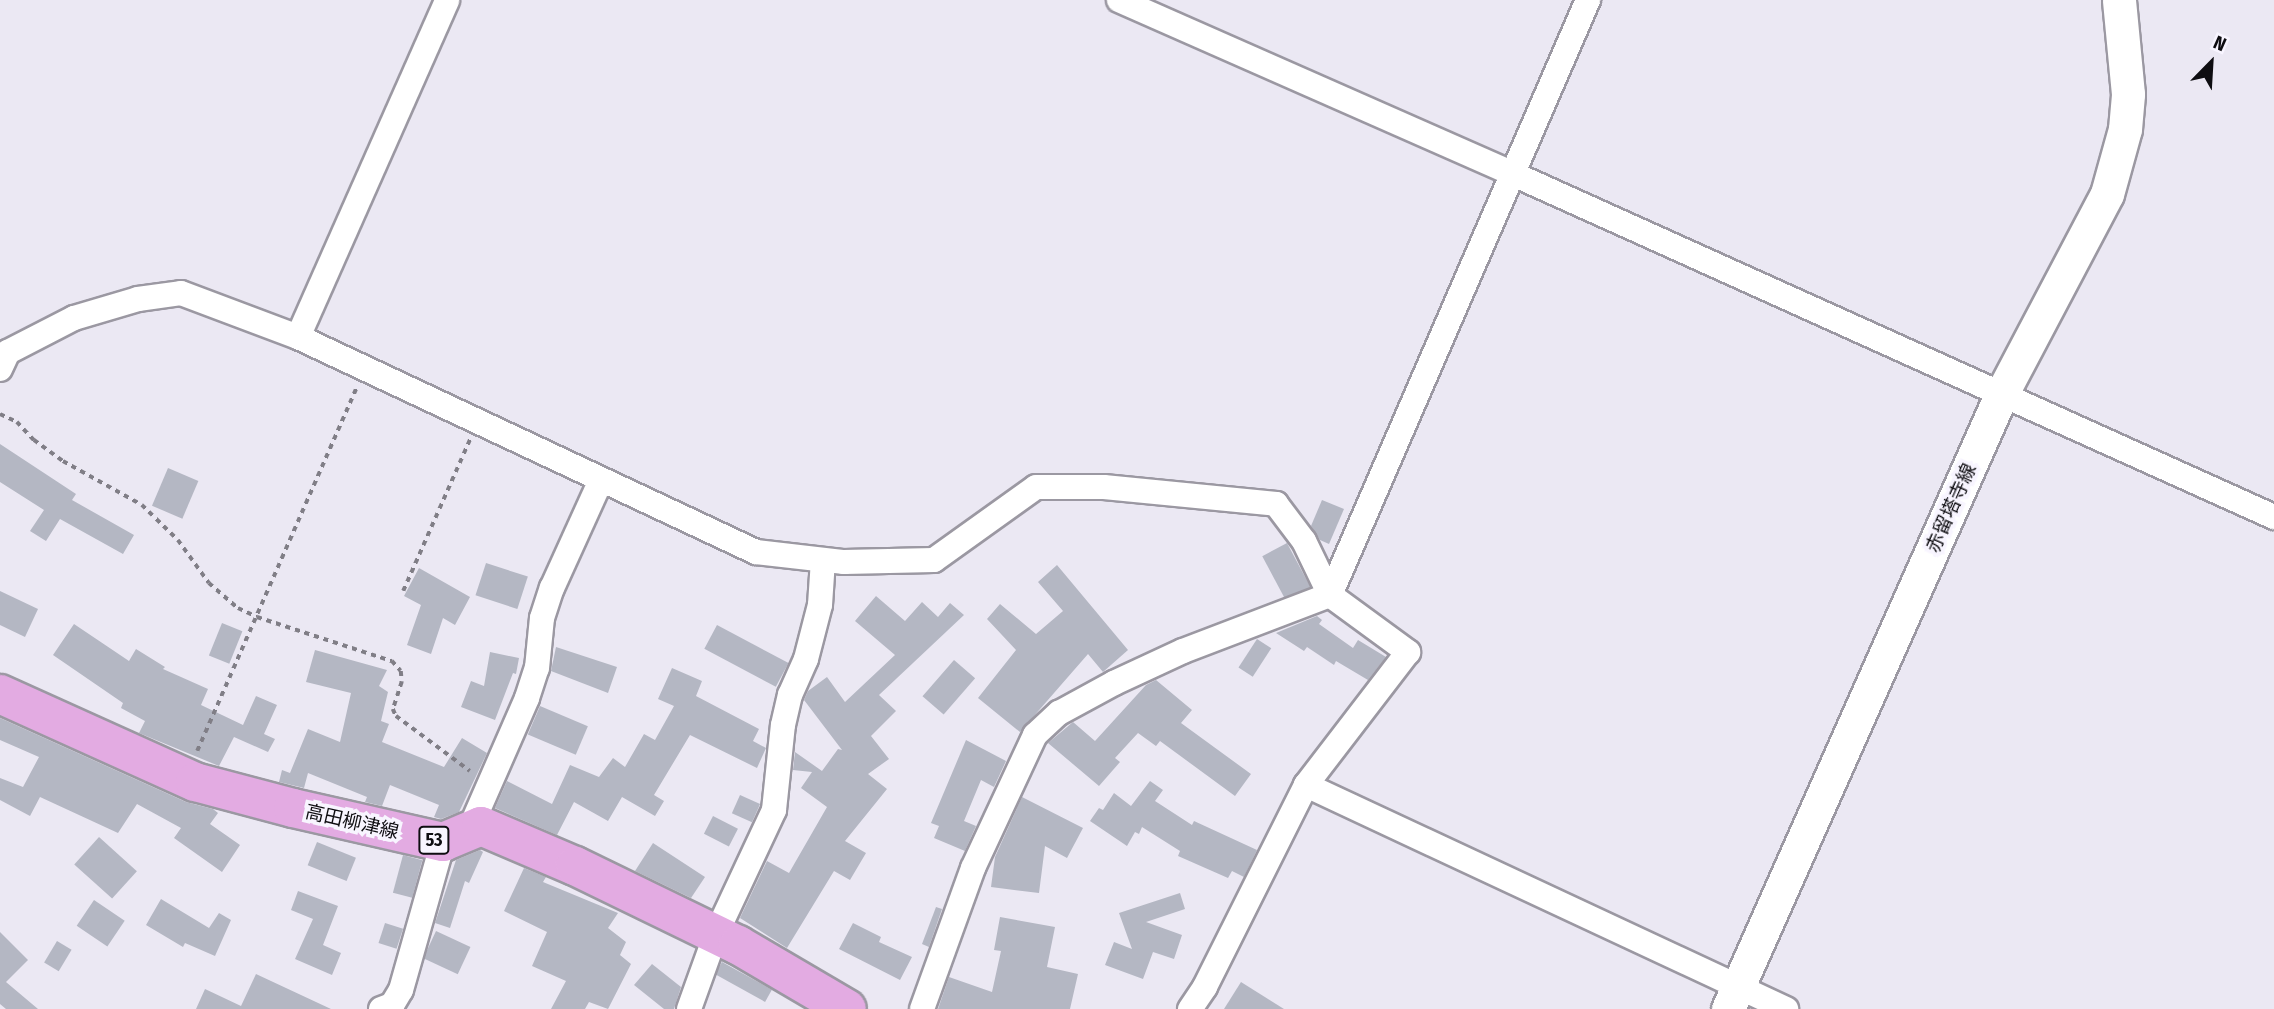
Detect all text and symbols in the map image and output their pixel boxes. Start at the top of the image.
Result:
north arrow [2176,28,2246,98]
text: N [2210,31,2230,56]
street label: 赤留塔寺線 [1921,460,1981,556]
street label: 高田柳津線 [303,800,401,844]
road number: 53 [418,826,450,854]

